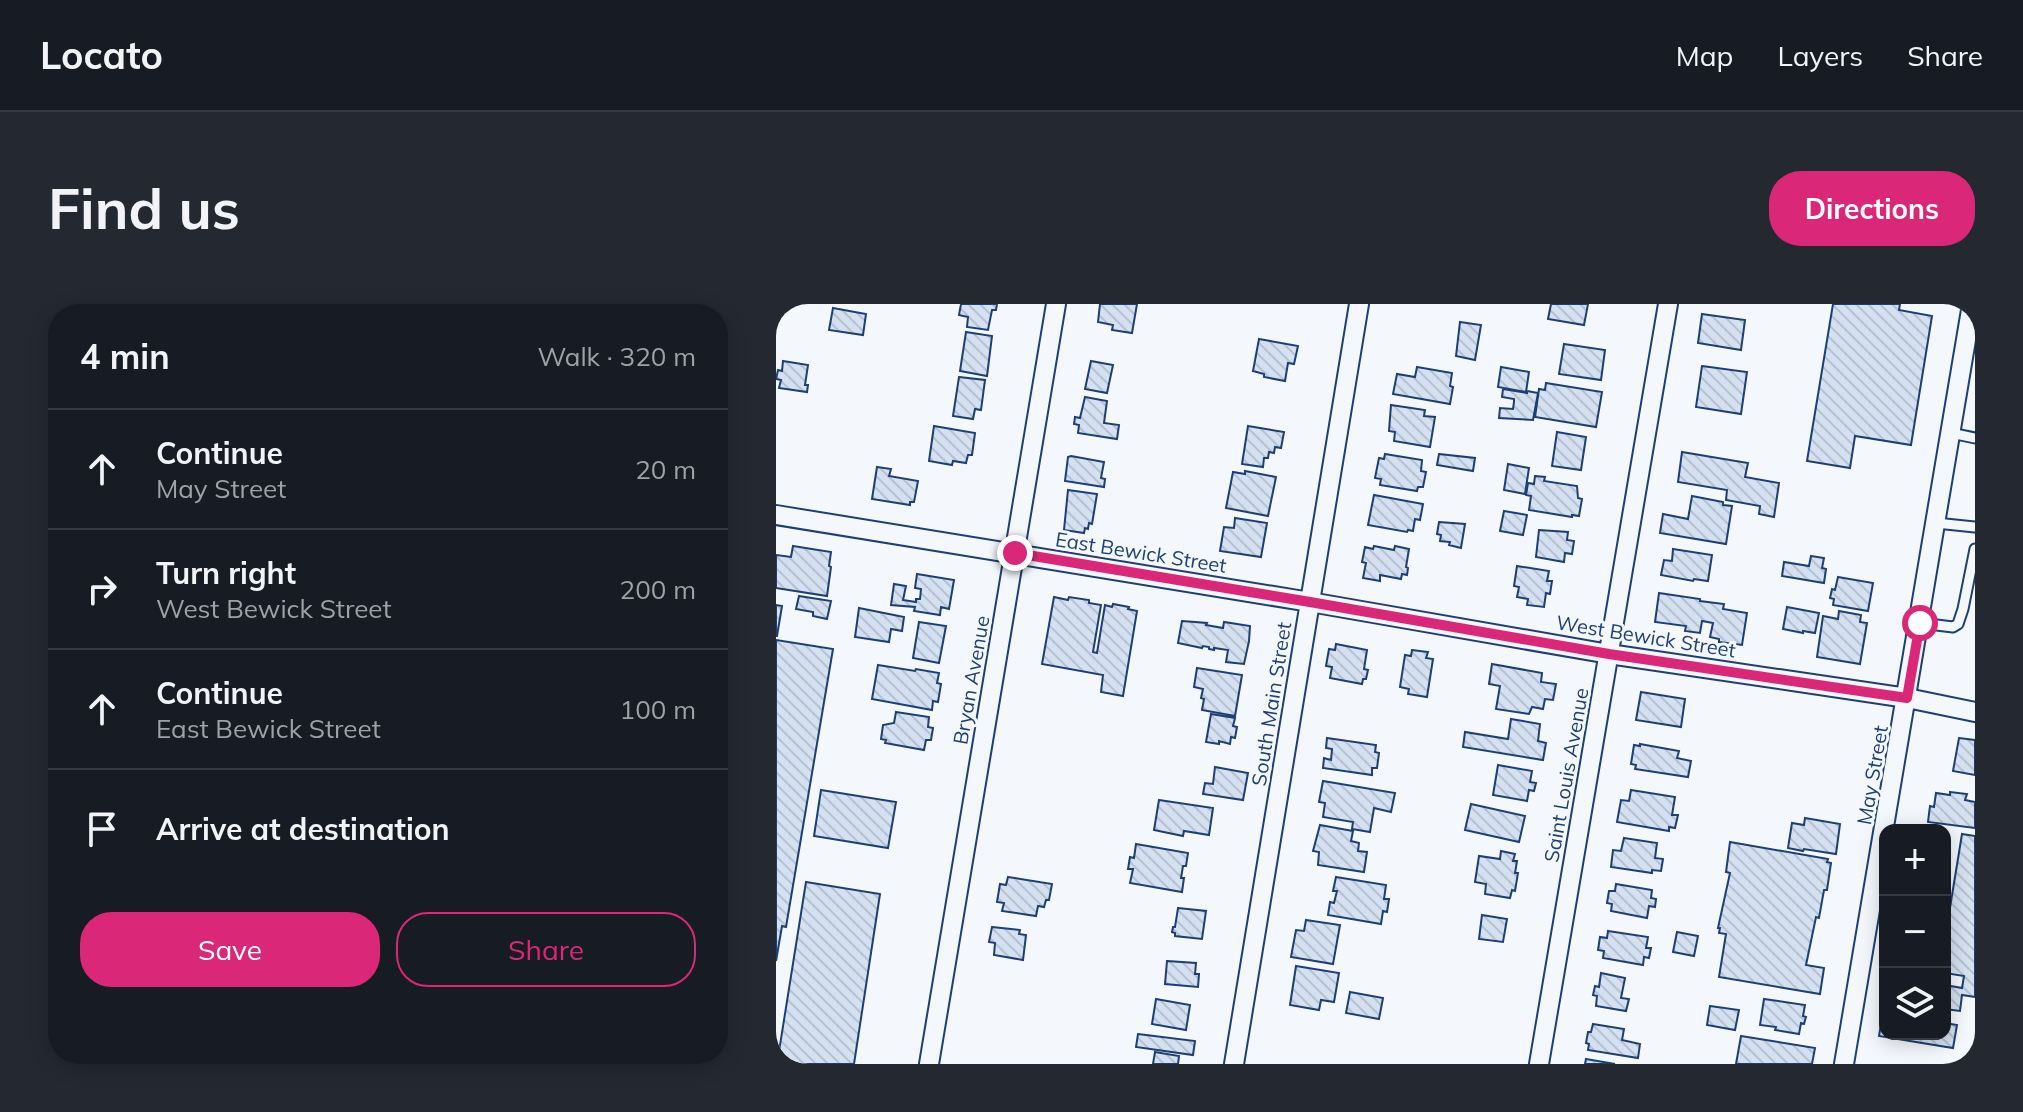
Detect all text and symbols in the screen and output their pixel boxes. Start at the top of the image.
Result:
text: Locato [40,31,163,79]
text: Map [1676,38,1733,73]
text: Layers [1777,38,1863,73]
text: Share [1907,38,1983,73]
button: Directions [1769,171,1975,246]
text: Find us [48,173,240,243]
text: 4 min [80,335,170,378]
text: Walk · 320 m [537,340,696,373]
text: Continue [156,434,283,472]
icon: ahead [80,447,124,491]
text: 20 m [635,453,696,486]
text: May Street [156,472,286,505]
street label: East Bewick Street [1054,526,1228,578]
route end [997,535,1033,571]
text: Turn right [156,554,296,592]
icon: right [80,567,124,611]
text: 200 m [620,573,696,606]
text: West Bewick Street [156,592,392,625]
route start [1902,605,1938,641]
street label: West Bewick Street [1555,609,1737,663]
street label: Bryan Avenue [947,614,995,746]
street label: South Main Street [1246,620,1296,788]
text: Continue [156,674,283,712]
street label: Saint Louis Avenue [1538,686,1594,864]
icon: ahead [80,687,124,731]
text: 100 m [620,693,696,726]
text: East Bewick Street [156,712,381,745]
street label: May Street [1851,723,1893,827]
icon: arrive [80,807,124,851]
text: Arrive at destination [156,810,450,848]
map controls [1879,824,1951,1040]
button: + [1879,824,1951,896]
button: − [1879,896,1951,968]
button: Save [80,912,380,987]
button: Share [396,912,696,987]
button: layers [1879,968,1951,1040]

